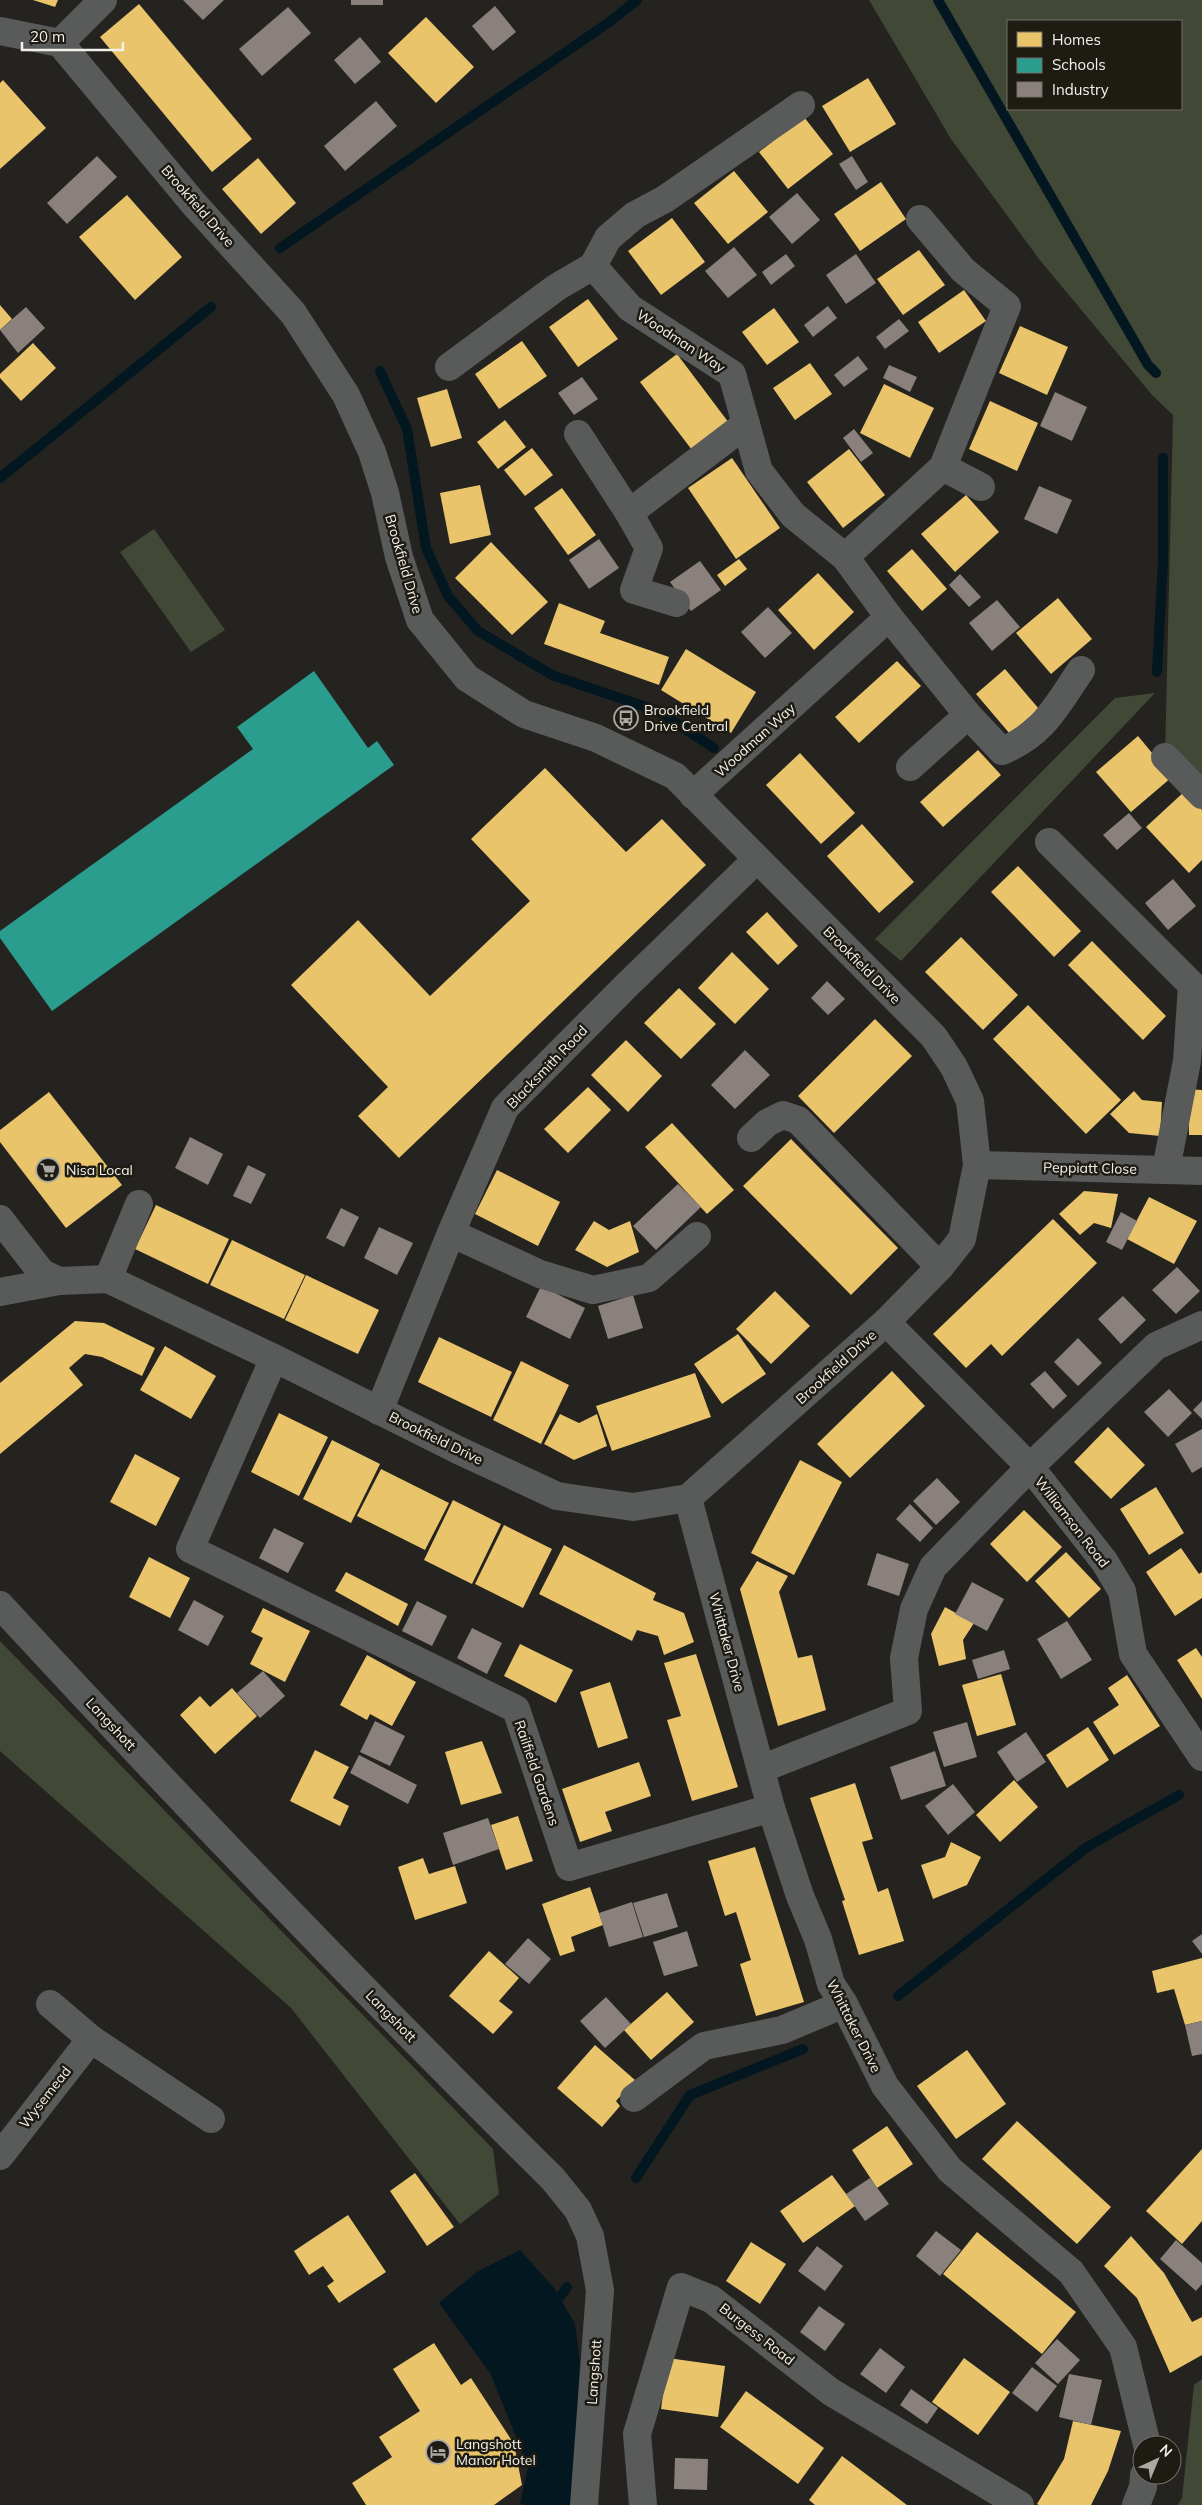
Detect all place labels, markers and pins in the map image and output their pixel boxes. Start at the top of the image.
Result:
place label: Brookfield Drive Central [644,701,728,735]
bus stop icon: Brookfield Drive Central [613,705,639,731]
supermarket icon: Nisa Local [35,1157,61,1183]
place label: Nisa Local [66,1161,133,1179]
place label: Langshott Manor Hotel [456,2435,536,2469]
hotel icon: Langshott Manor Hotel [425,2439,451,2465]

